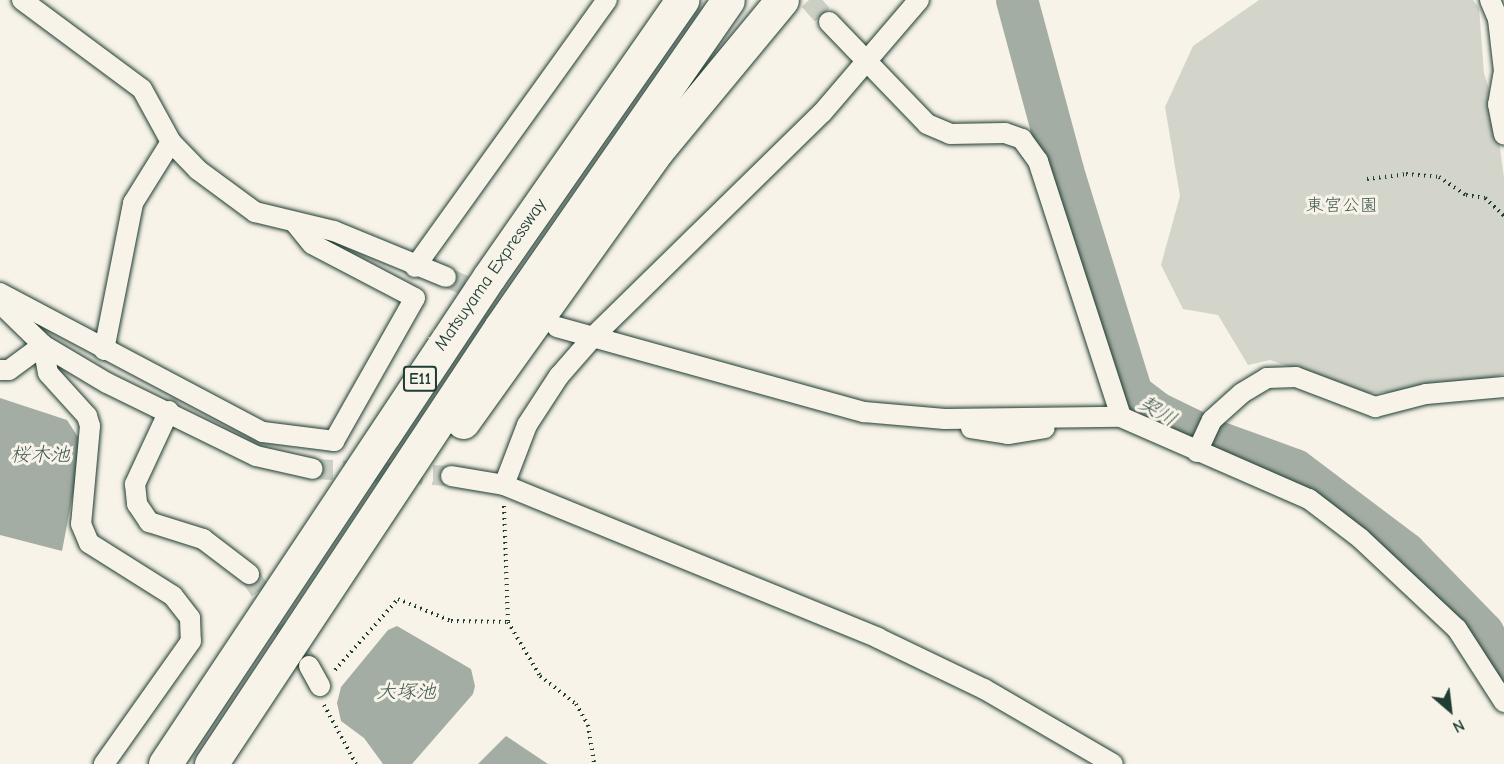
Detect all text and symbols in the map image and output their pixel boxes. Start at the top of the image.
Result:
street label: Matsuyama Expressway [430,195,552,355]
park label: 東宮公園 [1306,195,1378,217]
road number: E11 [402,366,438,392]
water label: 契川 [1135,390,1181,432]
water label: 桜木池 [10,442,70,466]
water label: 大塚池 [376,679,436,703]
north arrow [1420,680,1480,740]
text: N [1450,715,1467,736]

